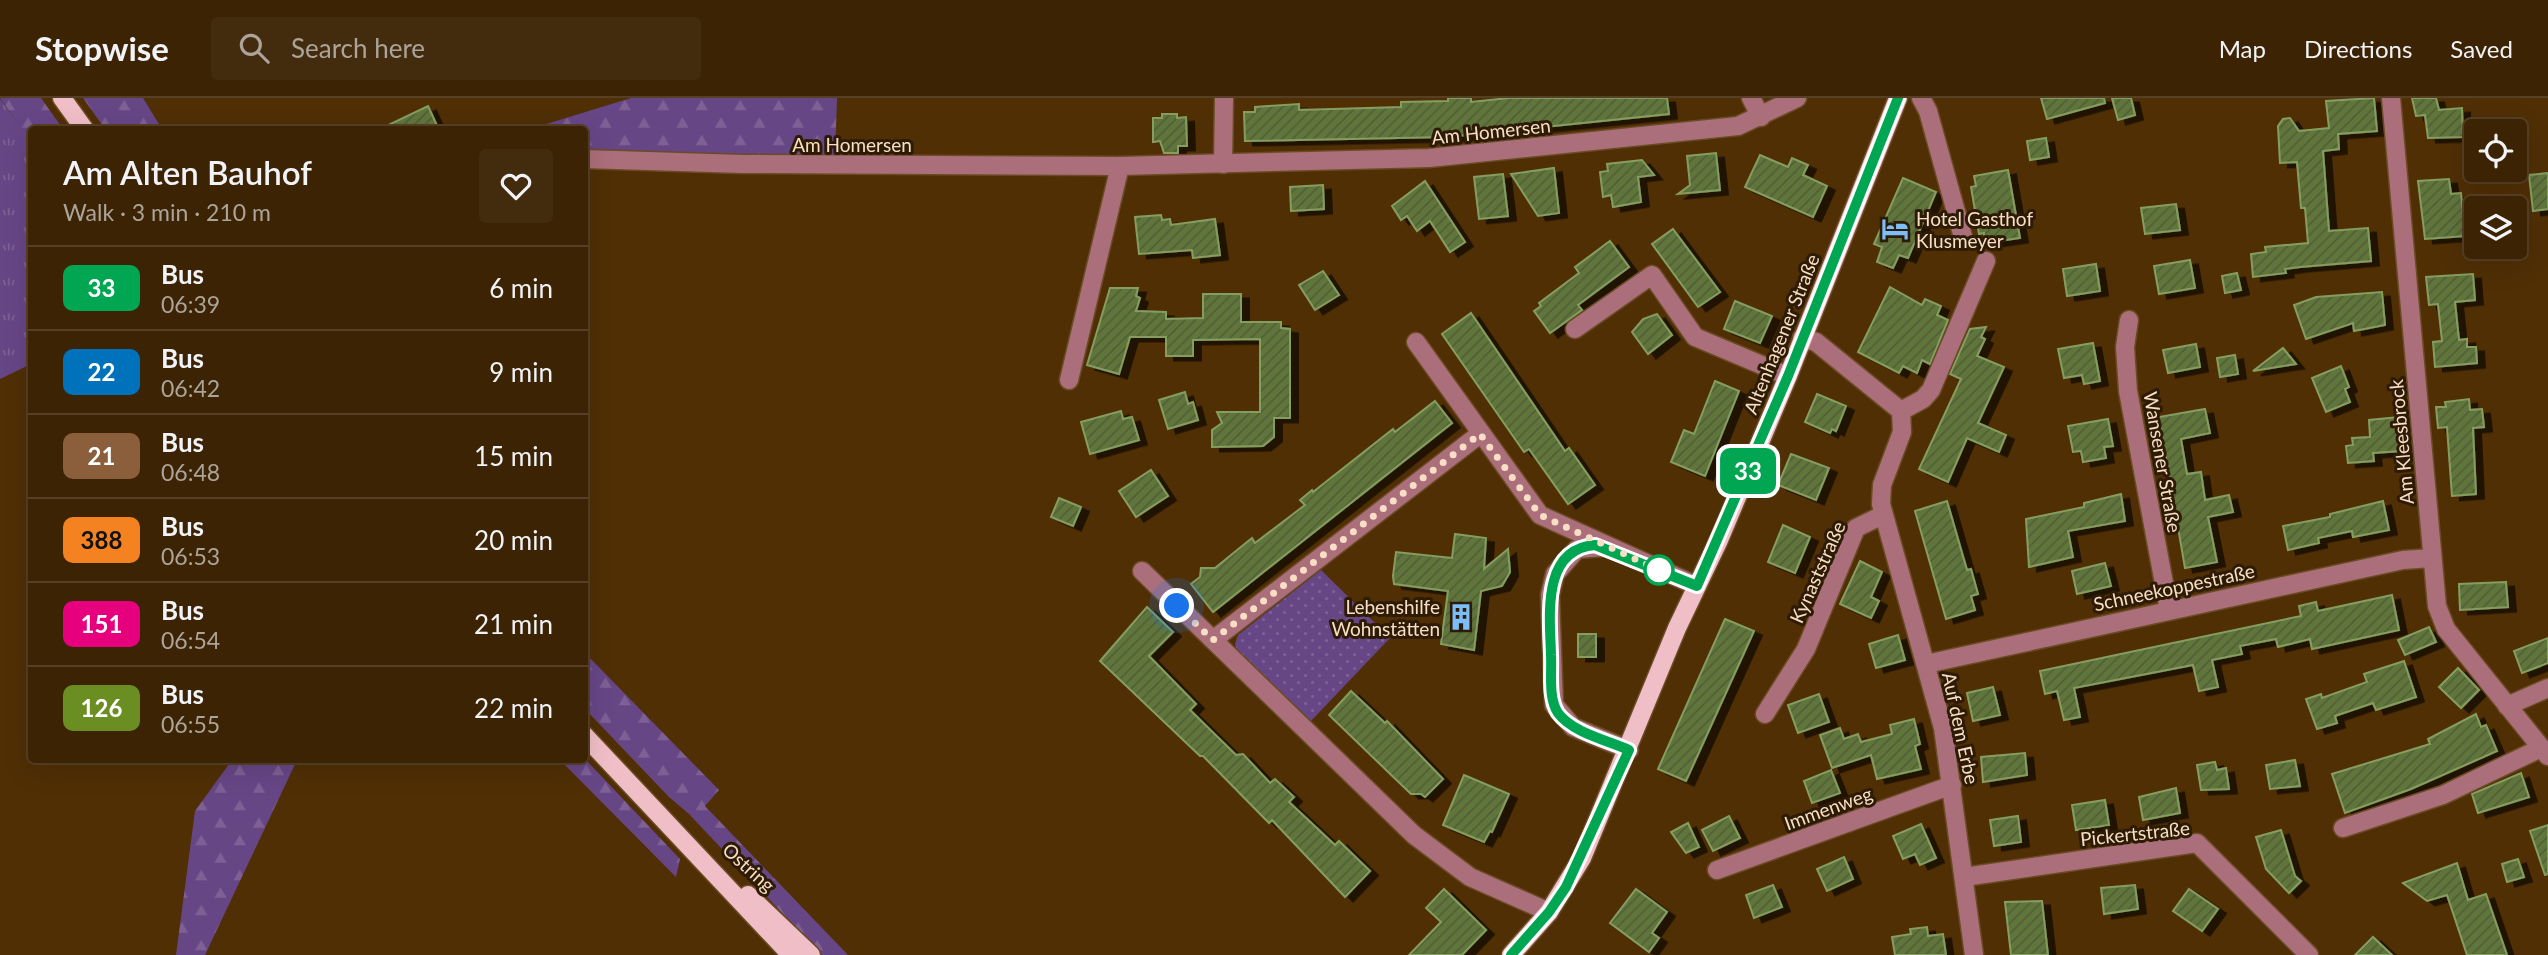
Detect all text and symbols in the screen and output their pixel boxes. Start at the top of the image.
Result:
search box [211,17,701,80]
text: Stopwise [35,28,169,68]
icon: search [235,29,273,67]
text: Search here [291,32,425,64]
text: Map [2219,34,2266,63]
text: Directions [2304,34,2412,63]
text: Saved [2450,34,2513,63]
street label: Am Homersen [1430,113,1552,149]
map controls [2464,119,2527,259]
button: locate [2464,119,2527,182]
street label: Am Homersen [792,133,912,156]
button: heart [479,149,553,223]
text: Am Alten Bauhof [63,152,312,192]
button: layers [2464,196,2527,259]
text: Walk · 3 min · 210 m [63,198,271,226]
place label: Hotel Gasthof Klusmeyer [1916,207,2033,252]
hotel icon: Hotel Gasthof Klusmeyer [1880,214,1910,244]
street label: Altenhagener Straße [1738,251,1824,417]
text: Bus [161,258,204,290]
text: 6 min [489,272,553,304]
text: 33 [88,273,115,302]
text: 06:39 [161,290,220,318]
text: Bus [161,342,204,374]
text: 9 min [489,356,553,388]
text: 22 [88,357,115,386]
text: 06:42 [161,374,220,402]
street label: Am Kleesbrock [2384,378,2418,505]
street label: Wansener Straße [2139,390,2187,534]
text: Bus [161,426,204,458]
text: 15 min [474,440,553,472]
text: 21 [88,441,115,470]
line badge: 33 [1716,448,1780,494]
text: 33 [1734,456,1762,485]
text: 06:48 [161,458,220,486]
text: Bus [161,510,204,542]
street label: Kynaststraße [1784,518,1850,626]
text: 20 min [474,524,553,556]
text: 388 [81,525,122,554]
text: 06:53 [161,542,220,570]
unlabelled marker [1644,555,1674,585]
street label: Schneekoppestraße [2091,559,2257,615]
your location [1159,588,1194,623]
text: Bus [161,594,204,626]
place label: Lebenshilfe Wohnstätten [1332,595,1440,640]
building icon: Lebenshilfe Wohnstätten [1446,602,1476,632]
text: 21 min [474,608,553,640]
text: 151 [81,609,122,638]
text: 06:54 [161,626,220,654]
street label: Auf dem Erbe [1938,670,1984,786]
text: Bus [161,678,204,710]
text: 22 min [474,692,553,724]
text: 126 [81,693,122,722]
text: 06:55 [161,710,220,738]
street label: Immenweg [1781,781,1875,834]
street label: Pickertstraße [2079,816,2191,850]
street label: Ostring [718,838,780,896]

